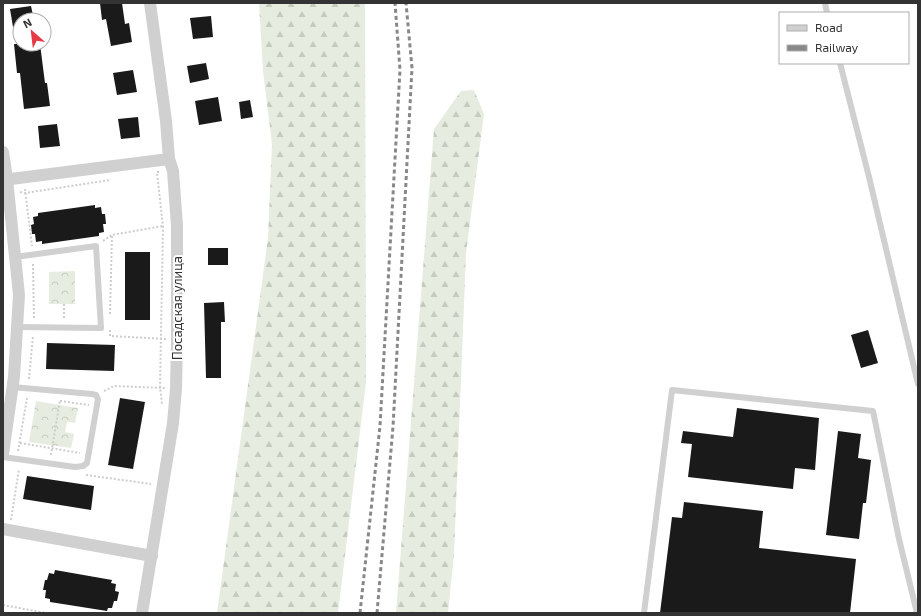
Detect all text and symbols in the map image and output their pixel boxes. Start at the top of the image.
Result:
north arrow [12,12,52,52]
legend [779,12,909,64]
text: N [21,15,34,30]
text: Road [815,20,843,34]
text: Railway [815,40,859,54]
street label: Посадская улица [169,256,185,360]

